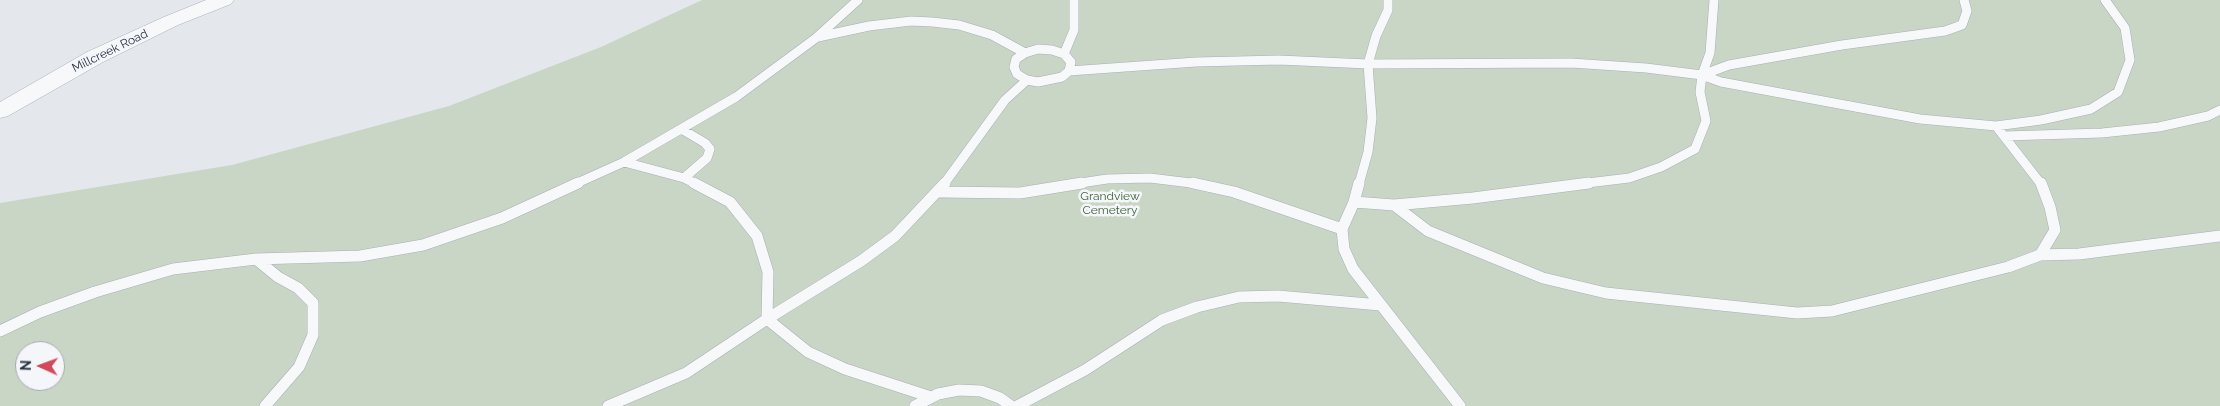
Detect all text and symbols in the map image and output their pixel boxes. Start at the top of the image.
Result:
street label: Millcreek Road [70,26,150,76]
park label: Grandview Cemetery [1080,189,1140,217]
north arrow [15,341,65,391]
text: N [18,360,34,371]

